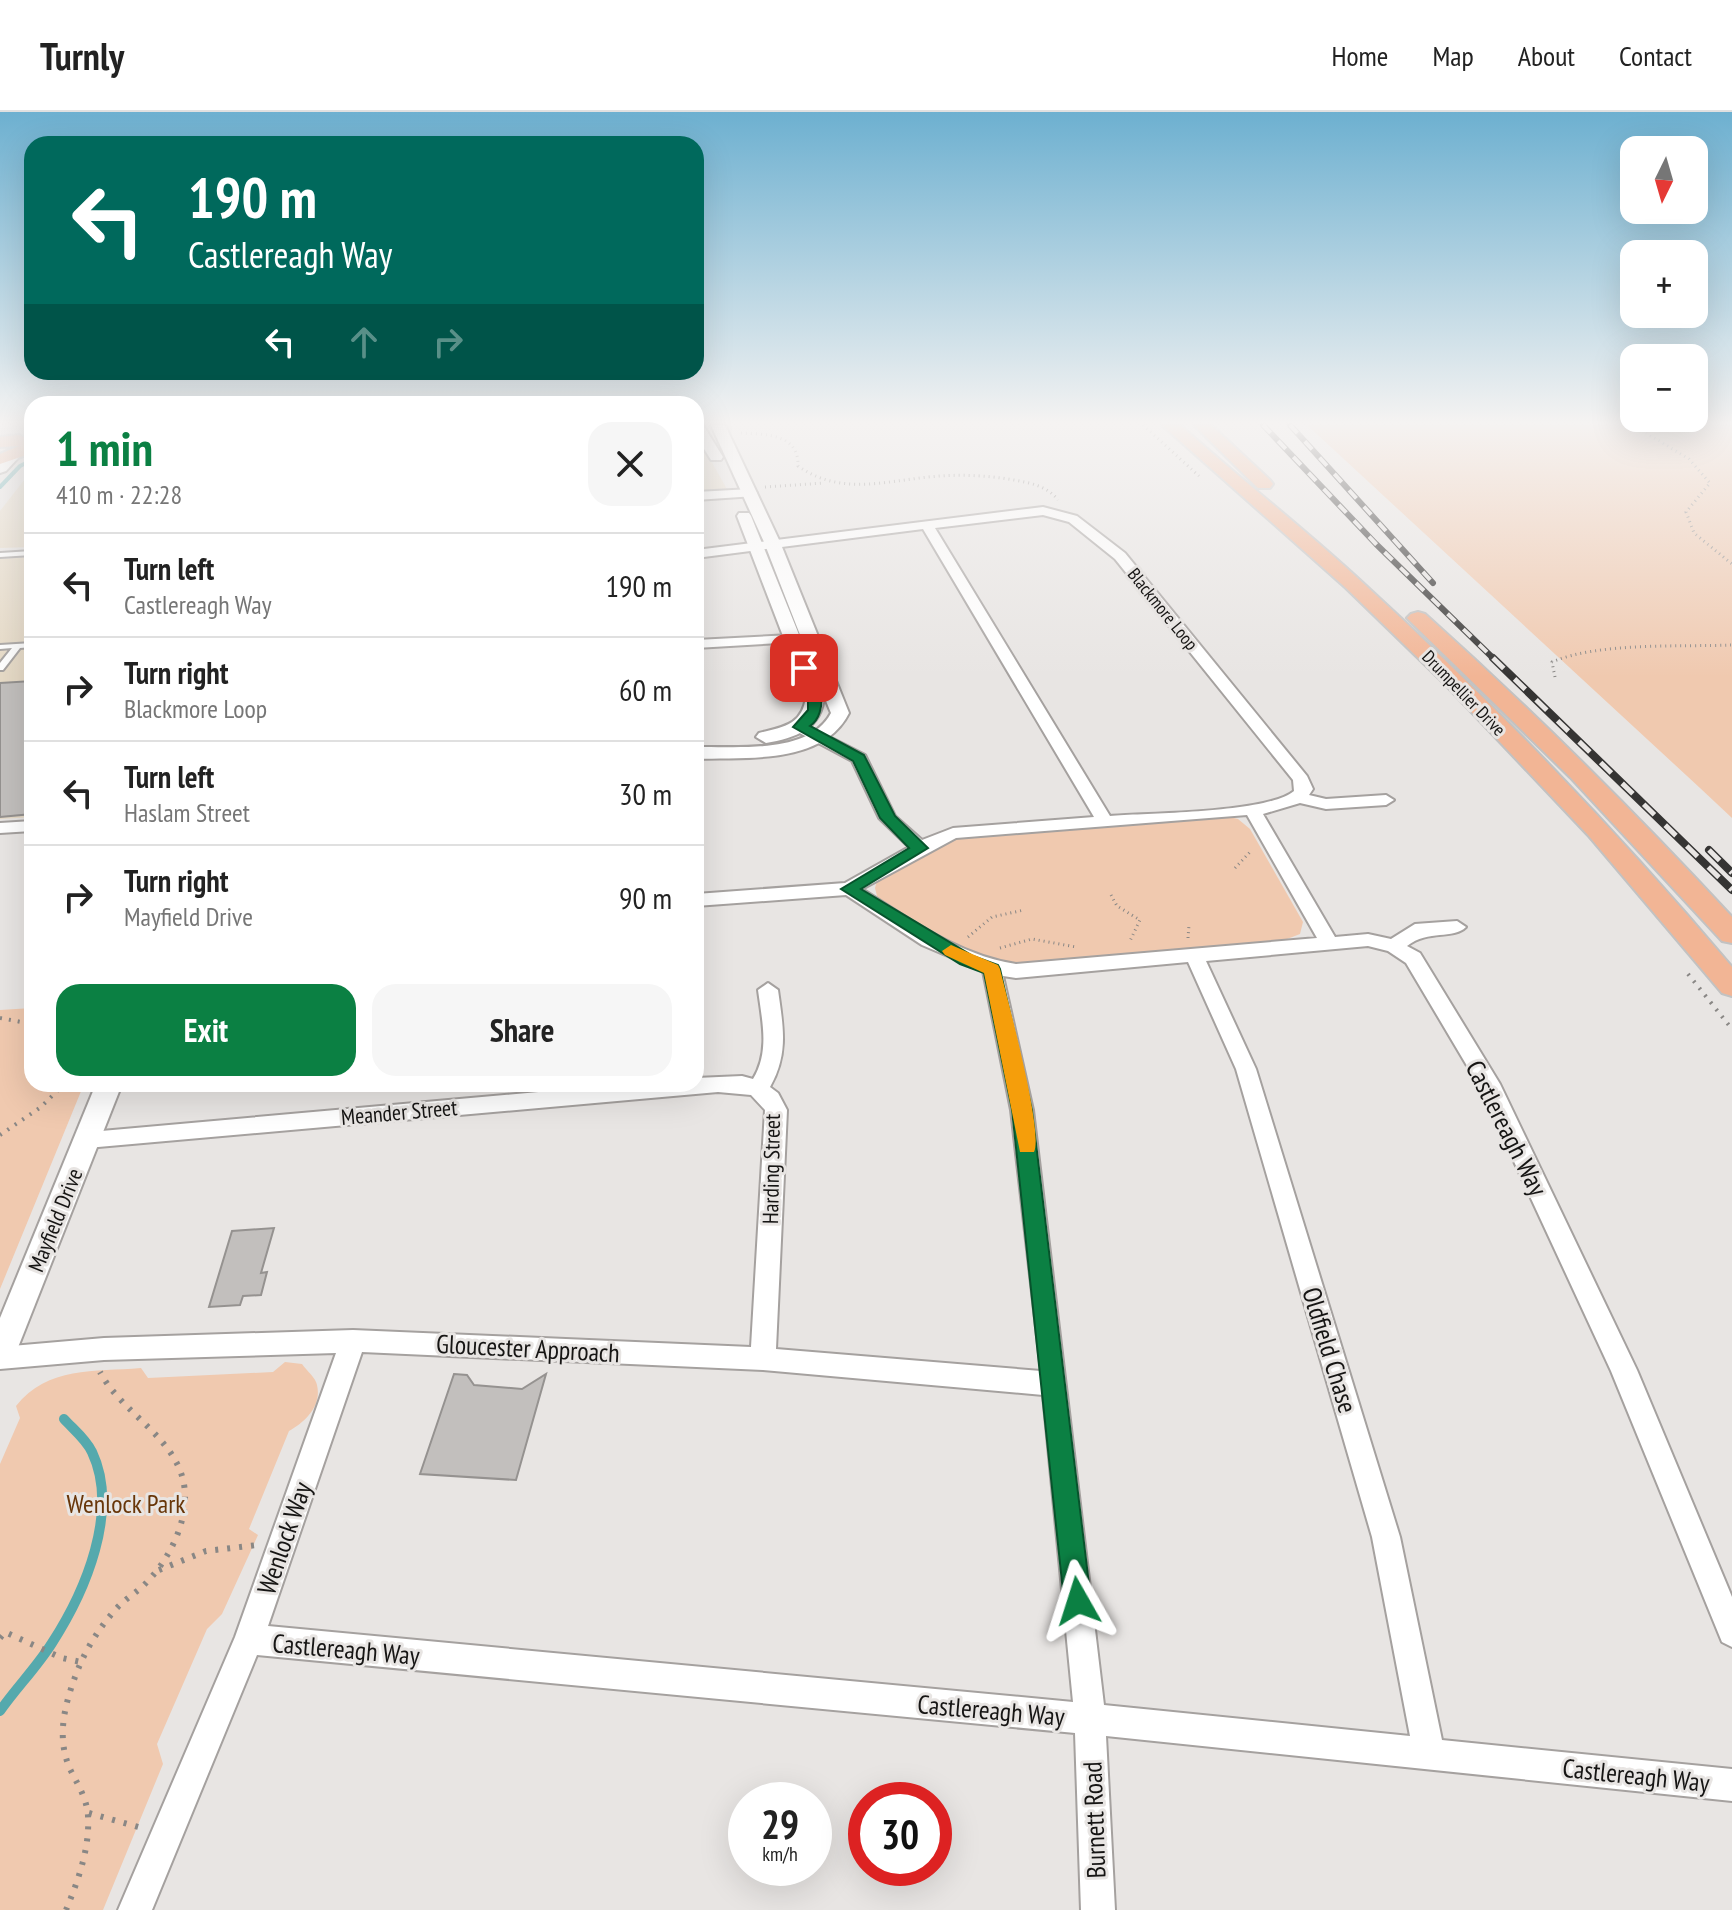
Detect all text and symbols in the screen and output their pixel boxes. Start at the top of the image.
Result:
text: Turnly [40,31,124,80]
text: Home [1332,37,1388,74]
text: Map [1432,37,1474,74]
text: About [1518,37,1575,74]
text: Contact [1619,37,1692,74]
north arrow [1620,136,1708,224]
map controls [1620,136,1708,432]
text: 190 m [188,161,317,233]
icon: left [56,168,160,272]
text: Castlereagh Way [188,231,392,278]
button: + [1620,240,1708,328]
icon: left [258,320,302,364]
icon: ahead [342,320,386,364]
icon: right [426,320,470,364]
button: − [1620,344,1708,432]
text: 1 min [56,417,153,479]
button: close [588,422,672,506]
text: 410 m · 22:28 [56,478,182,511]
text: Turn left [124,549,214,588]
icon: left [56,563,100,607]
street label: Blackmore Loop [1123,563,1203,655]
text: 190 m [606,566,672,605]
text: Castlereagh Way [124,588,272,621]
pin [770,634,838,702]
street label: Drumpellier Drive [1417,645,1511,741]
icon: arrive [782,646,826,690]
text: Turn right [124,653,228,692]
icon: right [56,667,100,711]
text: 60 m [619,670,672,709]
text: Blackmore Loop [124,692,267,725]
text: Turn left [124,757,214,796]
icon: left [56,771,100,815]
text: 30 m [619,774,672,813]
text: Haslam Street [124,796,250,829]
text: Turn right [124,861,228,900]
icon: right [56,875,100,919]
text: 90 m [619,878,672,917]
text: Mayfield Drive [124,900,253,933]
button: Exit [56,984,356,1076]
button: Share [372,984,672,1076]
street label: Castlereagh Way [1459,1055,1555,1201]
street label: Meander Street [340,1093,458,1131]
street label: Harding Street [756,1114,786,1224]
street label: Mayfield Drive [22,1164,88,1276]
street label: Oldfield Chase [1295,1283,1365,1417]
street label: Gloucester Approach [435,1327,621,1369]
street label: Wenlock Way [249,1477,319,1598]
park label: Wenlock Park [67,1487,185,1520]
position arrow [1036,1559,1120,1643]
street label: Castlereagh Way [271,1626,421,1672]
street label: Castlereagh Way [916,1687,1066,1733]
street label: Castlereagh Way [1561,1751,1711,1799]
street label: Burnett Road [1075,1761,1113,1879]
speed limit sign: 30 [848,1782,952,1886]
text: 29 [761,1798,799,1850]
text: km/h [762,1841,798,1867]

